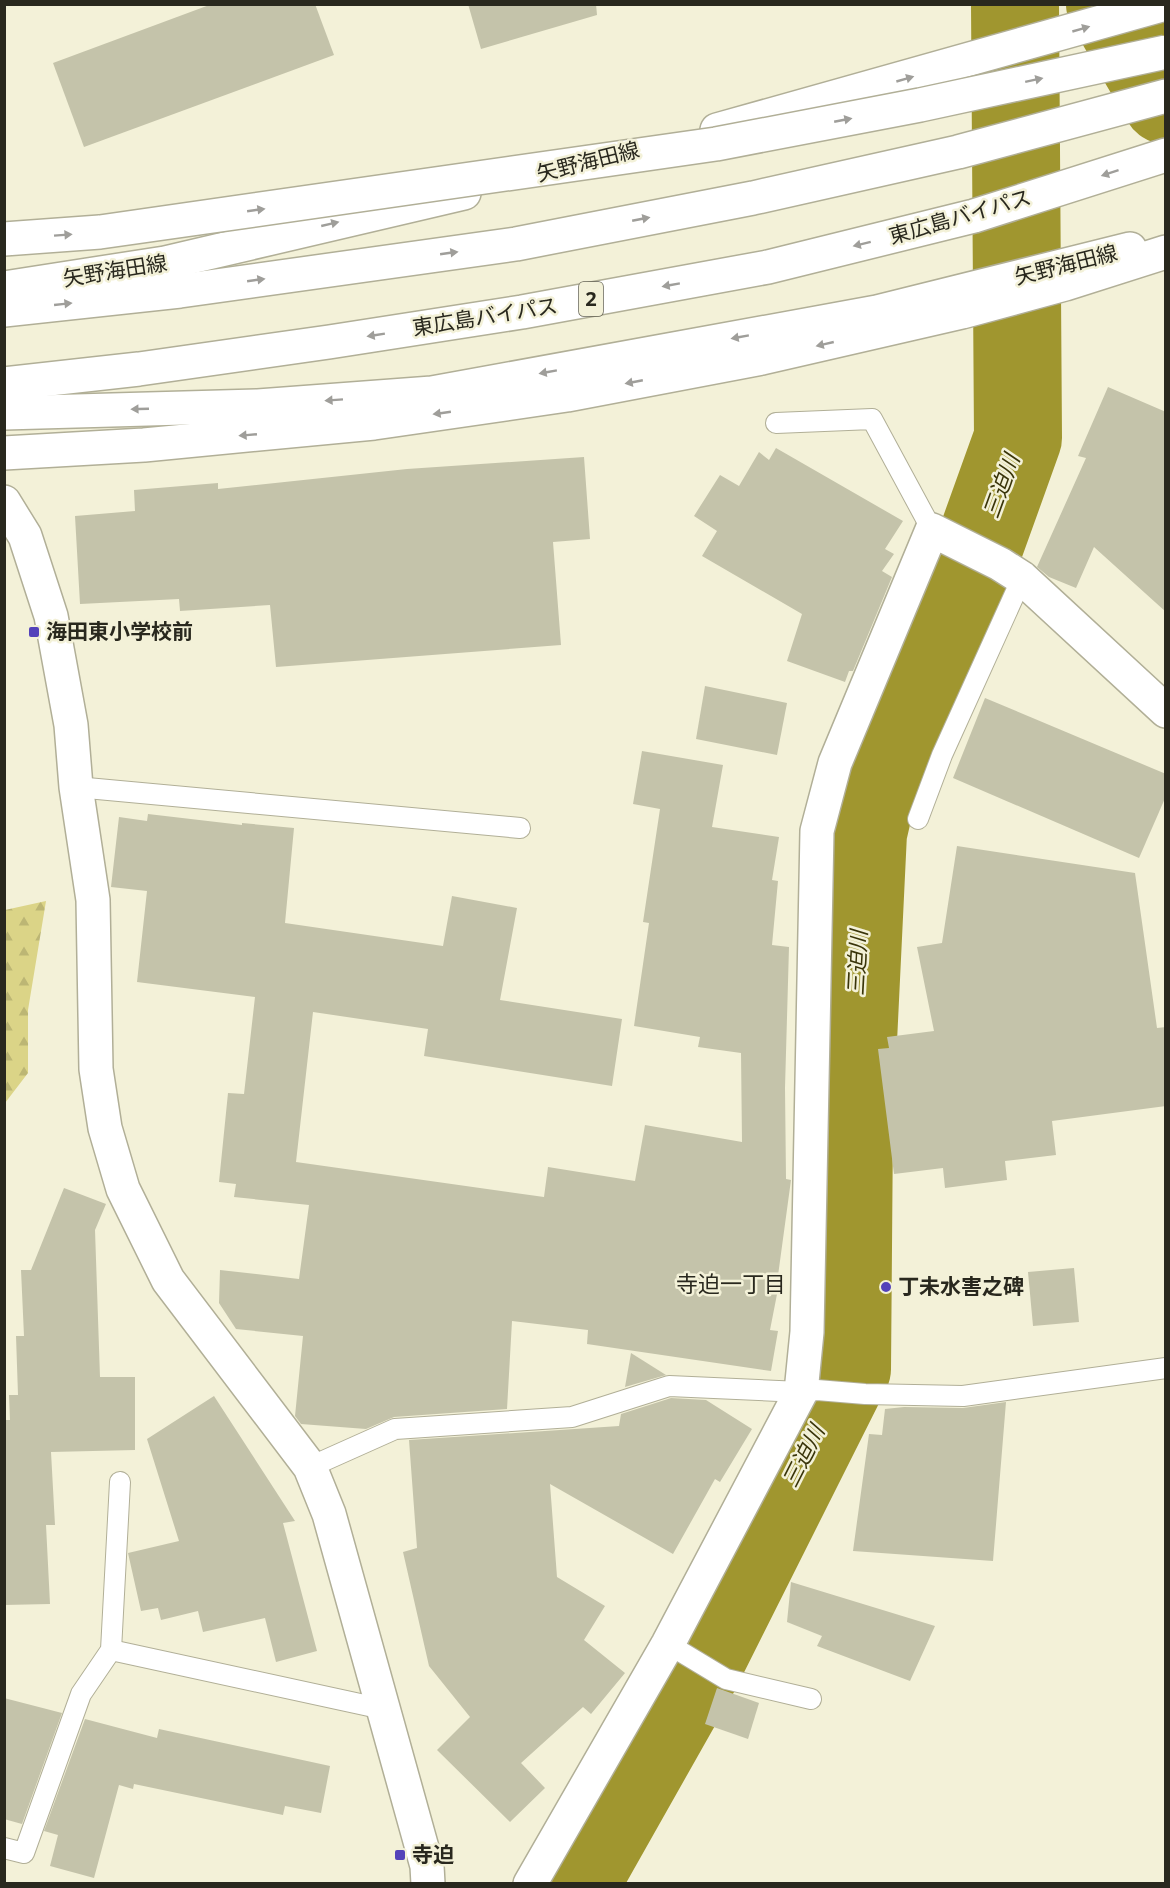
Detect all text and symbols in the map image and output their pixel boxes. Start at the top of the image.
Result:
one-way arrow [1072,24,1090,33]
one-way arrow [896,73,914,83]
one-way arrow [1025,75,1044,84]
one-way arrow [834,115,853,124]
street label: 矢野海田線 [533,135,642,187]
one-way arrow [1101,168,1119,178]
street label: 東広島バイパス [885,182,1034,250]
one-way arrow [247,205,266,214]
one-way arrow [632,214,651,223]
one-way arrow [320,219,339,229]
one-way arrow [53,230,72,240]
street label: 矢野海田線 [1011,238,1120,290]
one-way arrow [853,240,871,250]
street label: 矢野海田線 [61,248,169,292]
one-way arrow [440,248,459,257]
one-way arrow [247,276,266,285]
one-way arrow [662,281,681,290]
road number: 2 [579,282,603,316]
street label: 東広島バイパス [410,291,559,341]
one-way arrow [53,299,72,309]
one-way arrow [366,330,385,339]
one-way arrow [730,333,749,342]
one-way arrow [816,339,835,349]
one-way arrow [539,368,558,377]
one-way arrow [625,378,644,387]
one-way arrow [325,395,344,405]
one-way arrow [130,404,149,414]
one-way arrow [432,408,451,417]
one-way arrow [238,430,257,440]
water label: 三迫川 [975,448,1026,522]
place label: 海田東小学校前 [46,617,193,645]
marker: 海田東小学校前 [27,625,41,639]
water label: 三迫川 [839,927,873,997]
district label: 寺迫一丁目 [676,1268,786,1298]
place label: 丁未水害之碑 [898,1272,1024,1300]
marker: 丁未水害之碑 [879,1280,893,1294]
water label: 三迫川 [774,1418,831,1492]
place label: 寺迫 [412,1840,454,1868]
marker: 寺迫 [393,1848,407,1862]

